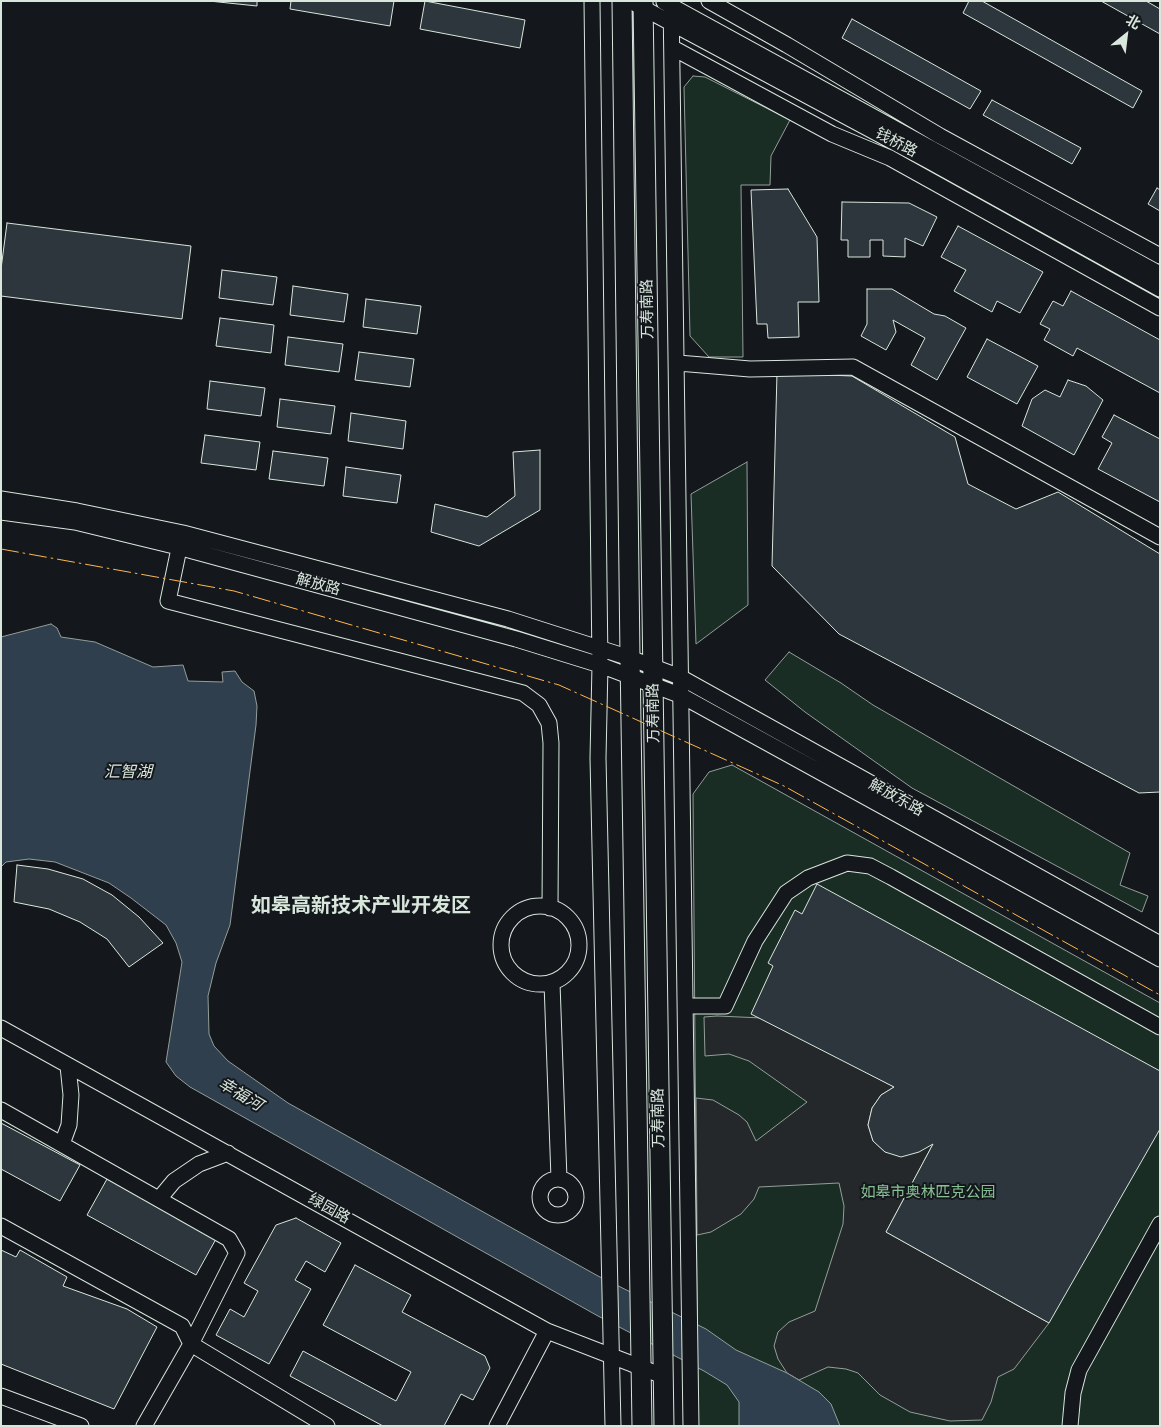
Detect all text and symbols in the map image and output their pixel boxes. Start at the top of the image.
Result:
north arrow [1101,10,1151,60]
text: 北 [1123,11,1144,33]
street label: 钱桥路 [872,124,920,162]
street label: 万寿南路 [638,279,658,339]
street label: 解放路 [294,570,342,600]
street label: 万寿南路 [644,683,664,743]
water label: 汇智湖 [104,763,152,783]
street label: 解放东路 [865,776,927,820]
district label: 如皋高新技术产业开发区 [251,895,471,919]
water label: 幸福河 [214,1074,266,1116]
street label: 万寿南路 [649,1088,669,1148]
park label: 如皋市奥林匹克公园 [861,1184,995,1202]
street label: 绿园路 [305,1190,353,1228]

